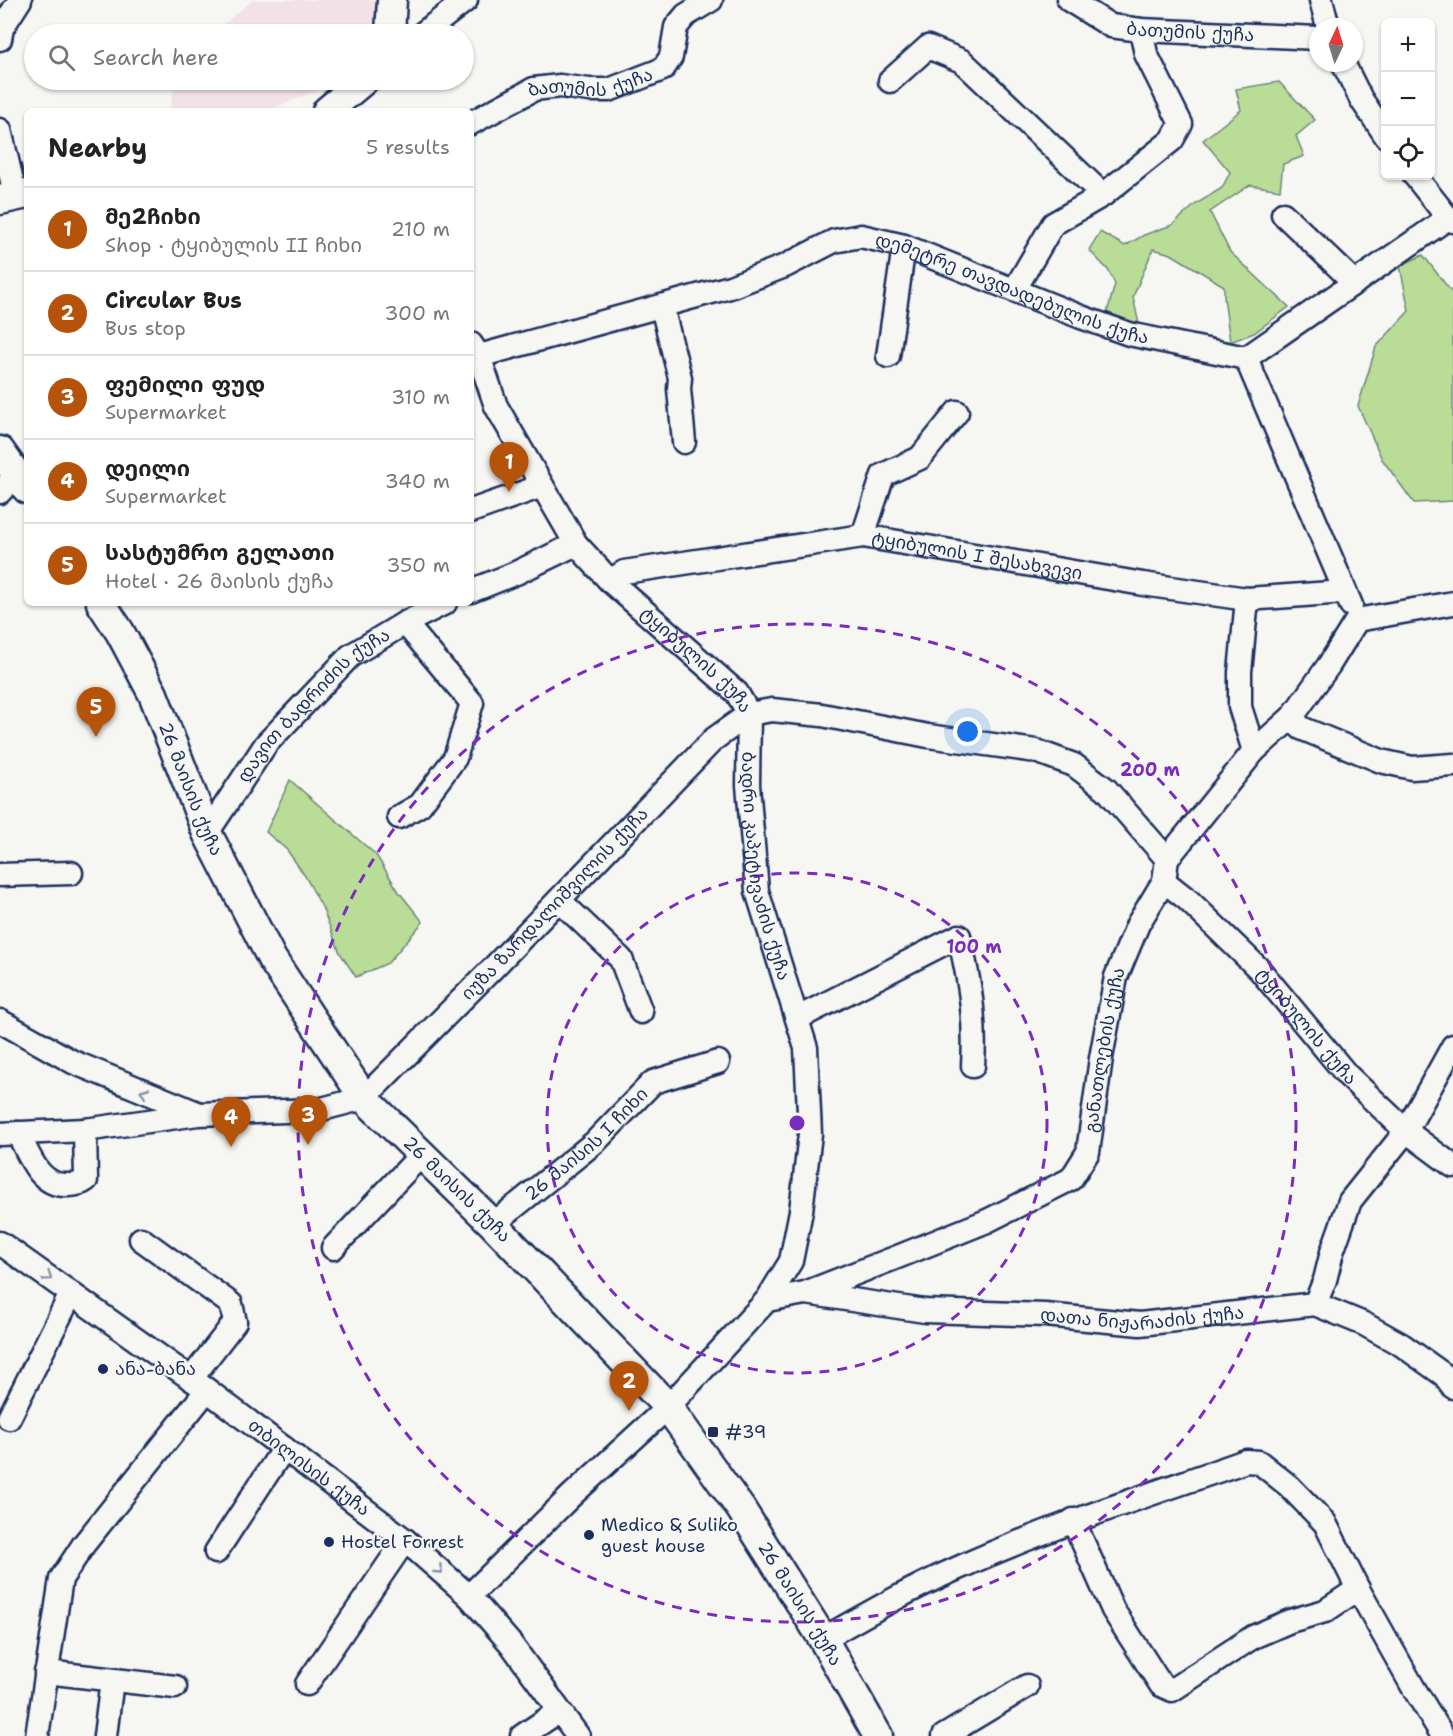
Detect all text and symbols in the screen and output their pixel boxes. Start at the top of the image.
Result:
street label: ბათუმის ქუჩა [1125,16,1255,47]
north arrow [1309,18,1363,72]
map controls [1381,18,1435,180]
button: + [1381,18,1435,72]
search box [24,24,474,90]
icon: search [45,41,78,74]
text: Search here [93,43,219,72]
street label: ბათუმის ქუჩა [523,62,656,103]
button: − [1381,72,1435,126]
button: locate [1381,126,1435,180]
text: Nearby [48,130,147,165]
text: 5 results [366,134,450,160]
text: მე2ჩიხი [105,202,201,231]
text: 1 [63,216,72,242]
text: 210 m [391,216,450,242]
street label: დემეტრე თავდადებულის ქუჩა [873,228,1151,350]
text: Shop · ტყიბულის II ჩიხი [105,232,362,258]
text: Circular Bus [105,286,242,315]
text: 2 [61,300,75,326]
text: 300 m [384,300,450,326]
text: Bus stop [105,315,186,341]
text: ფემილი ფუდ [105,370,265,399]
text: 3 [61,384,75,410]
text: 310 m [391,384,450,410]
text: Supermarket [105,399,227,425]
pin: 1 [490,442,528,492]
text: დეილი [105,454,190,483]
text: 4 [61,468,75,494]
text: 340 m [385,468,450,494]
text: Supermarket [105,483,227,509]
street label: ტყიბულის I შესახვევი [870,526,1084,585]
text: სასტუმრო გელათი [105,538,335,567]
text: 5 [61,552,74,578]
text: 350 m [386,552,450,578]
text: Hotel · 26 მაისის ქუჩა [105,568,334,594]
street label: ტყიბულის ქუჩა [635,601,758,717]
street label: დავით ბადრიძის ქუჩა [232,623,394,787]
pin: 5 [76,688,116,737]
your location [953,717,982,746]
street label: 26 მაისის ქუჩა [153,719,229,860]
street label: ბადრი კაპეტივაძის ქუჩა [736,752,796,983]
text: 200 m [1120,758,1181,782]
street label: იუზა ზარდალიშვილის ქუჩა [456,802,654,1005]
text: 100 m [946,935,1002,959]
street label: განათლების ქუჩა [1079,963,1131,1134]
street label: ტყიბულის ქუჩა [1251,963,1362,1090]
street label: 26 მაისის I ჩიხი [520,1082,653,1206]
one-way arrow [139,1087,150,1099]
pin: 3 [288,1096,328,1145]
pin: 4 [212,1098,250,1147]
centre of rings [787,1113,807,1133]
street label: 26 მაისის ქუჩა [398,1131,516,1248]
one-way arrow [41,1270,52,1281]
street label: დათა ნიჟარაძის ქუჩა [1039,1300,1245,1336]
place label: ანა-ბანა [115,1357,196,1381]
marker: ანა-ბანა [96,1362,110,1376]
pin: 2 [610,1362,648,1411]
street label: თბილისის ქუჩა [243,1413,375,1521]
place label: #39 [725,1420,766,1444]
marker: #39 [706,1425,720,1439]
place label: Medico & Suliko guest house [601,1513,738,1558]
marker: Medico & Suliko guest house [582,1528,596,1542]
place label: Hostel Forrest [341,1530,464,1554]
marker: Hostel Forrest [322,1535,336,1549]
street label: 26 მაისის ქუჩა [752,1537,848,1670]
one-way arrow [432,1563,443,1574]

